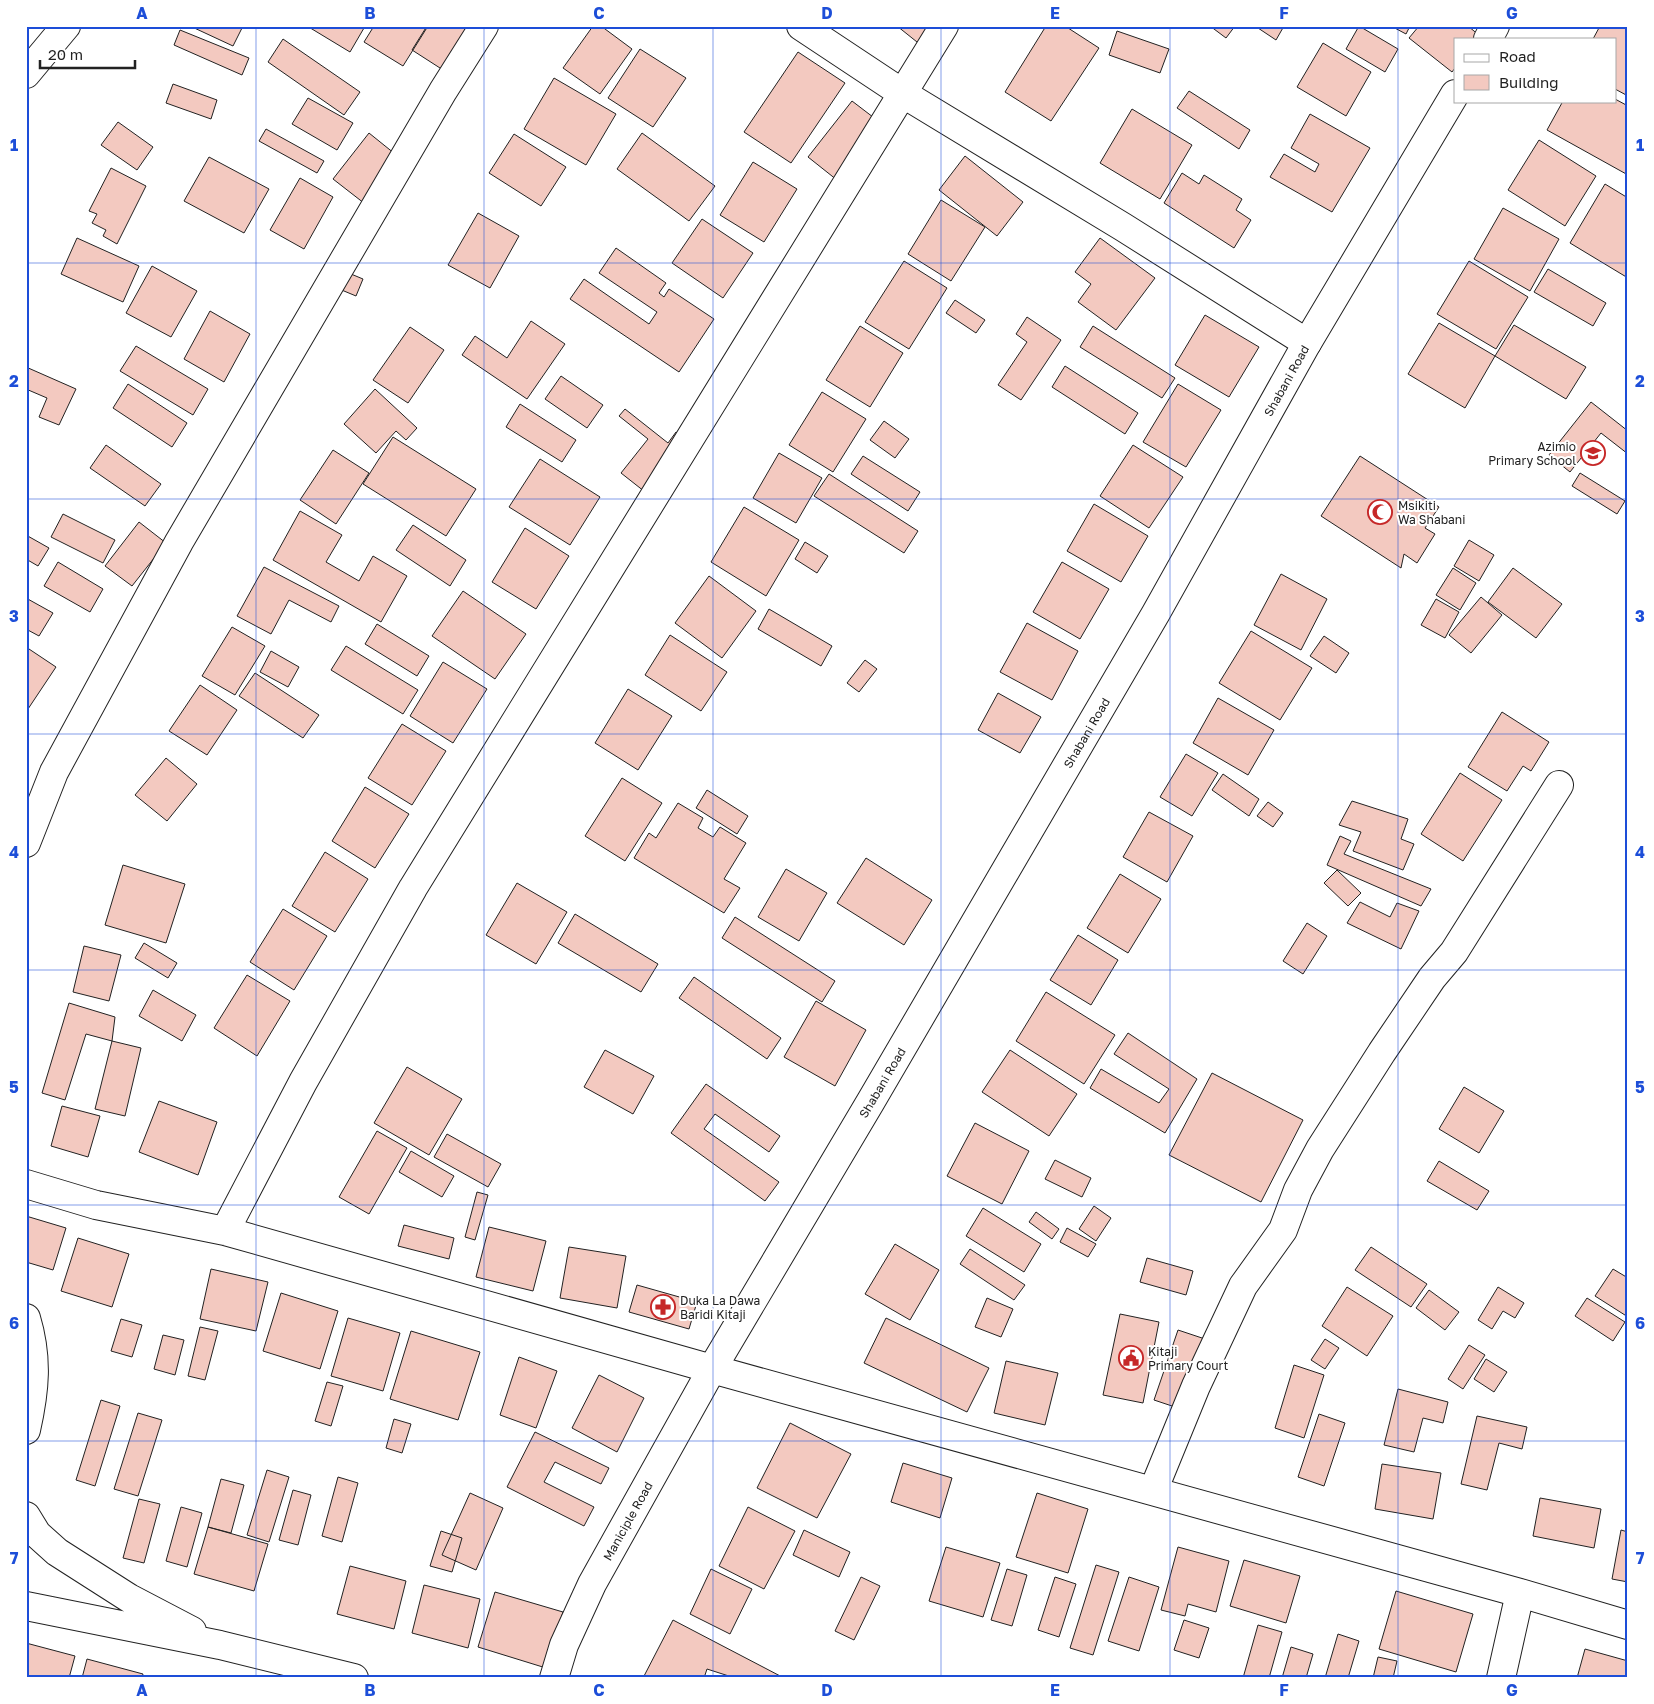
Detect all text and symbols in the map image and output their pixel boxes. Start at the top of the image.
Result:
text: A [136,3,148,23]
text: B [364,3,376,23]
text: C [593,3,605,23]
text: D [821,3,833,23]
text: E [1050,3,1060,23]
text: F [1279,3,1289,23]
text: G [1506,3,1518,23]
scale bar [40,38,135,70]
legend [1454,38,1616,102]
text: 20 m [48,45,83,63]
text: Road [1499,47,1536,65]
text: Building [1499,73,1559,91]
text: 1 [10,135,18,155]
text: 1 [1636,135,1644,155]
street label: Shabani Road [1260,342,1312,419]
text: 2 [9,371,19,391]
text: 2 [1635,371,1645,391]
place label: Azimio Primary School [1488,439,1576,468]
school or university icon: Azimio Primary School [1580,440,1606,466]
place label: Msikiti Wa Shabani [1398,498,1465,527]
mosque icon: Msikiti Wa Shabani [1367,499,1393,525]
text: 3 [9,606,19,626]
text: 3 [1635,606,1645,626]
street label: Shabani Road [1060,695,1113,771]
text: 4 [9,842,19,862]
text: 4 [1635,842,1645,862]
street label: Shabani Road [855,1044,908,1120]
text: 5 [9,1077,19,1097]
text: 5 [1635,1077,1645,1097]
place label: Duka La Dawa Baridi Kitaji [680,1293,760,1322]
pharmacy icon: Duka La Dawa Baridi Kitaji [650,1294,676,1320]
text: 6 [9,1313,19,1333]
text: 6 [1635,1313,1645,1333]
place label: Kitaji Primary Court [1148,1344,1228,1373]
public building icon: Kitaji Primary Court [1118,1345,1144,1371]
street label: Maniciple Road [599,1479,655,1563]
text: 7 [10,1548,19,1568]
text: 7 [1636,1548,1645,1568]
text: A [136,1680,148,1700]
text: B [364,1680,376,1700]
text: C [593,1680,605,1700]
text: D [821,1680,833,1700]
text: E [1050,1680,1060,1700]
text: F [1279,1680,1289,1700]
text: G [1506,1680,1518,1700]

